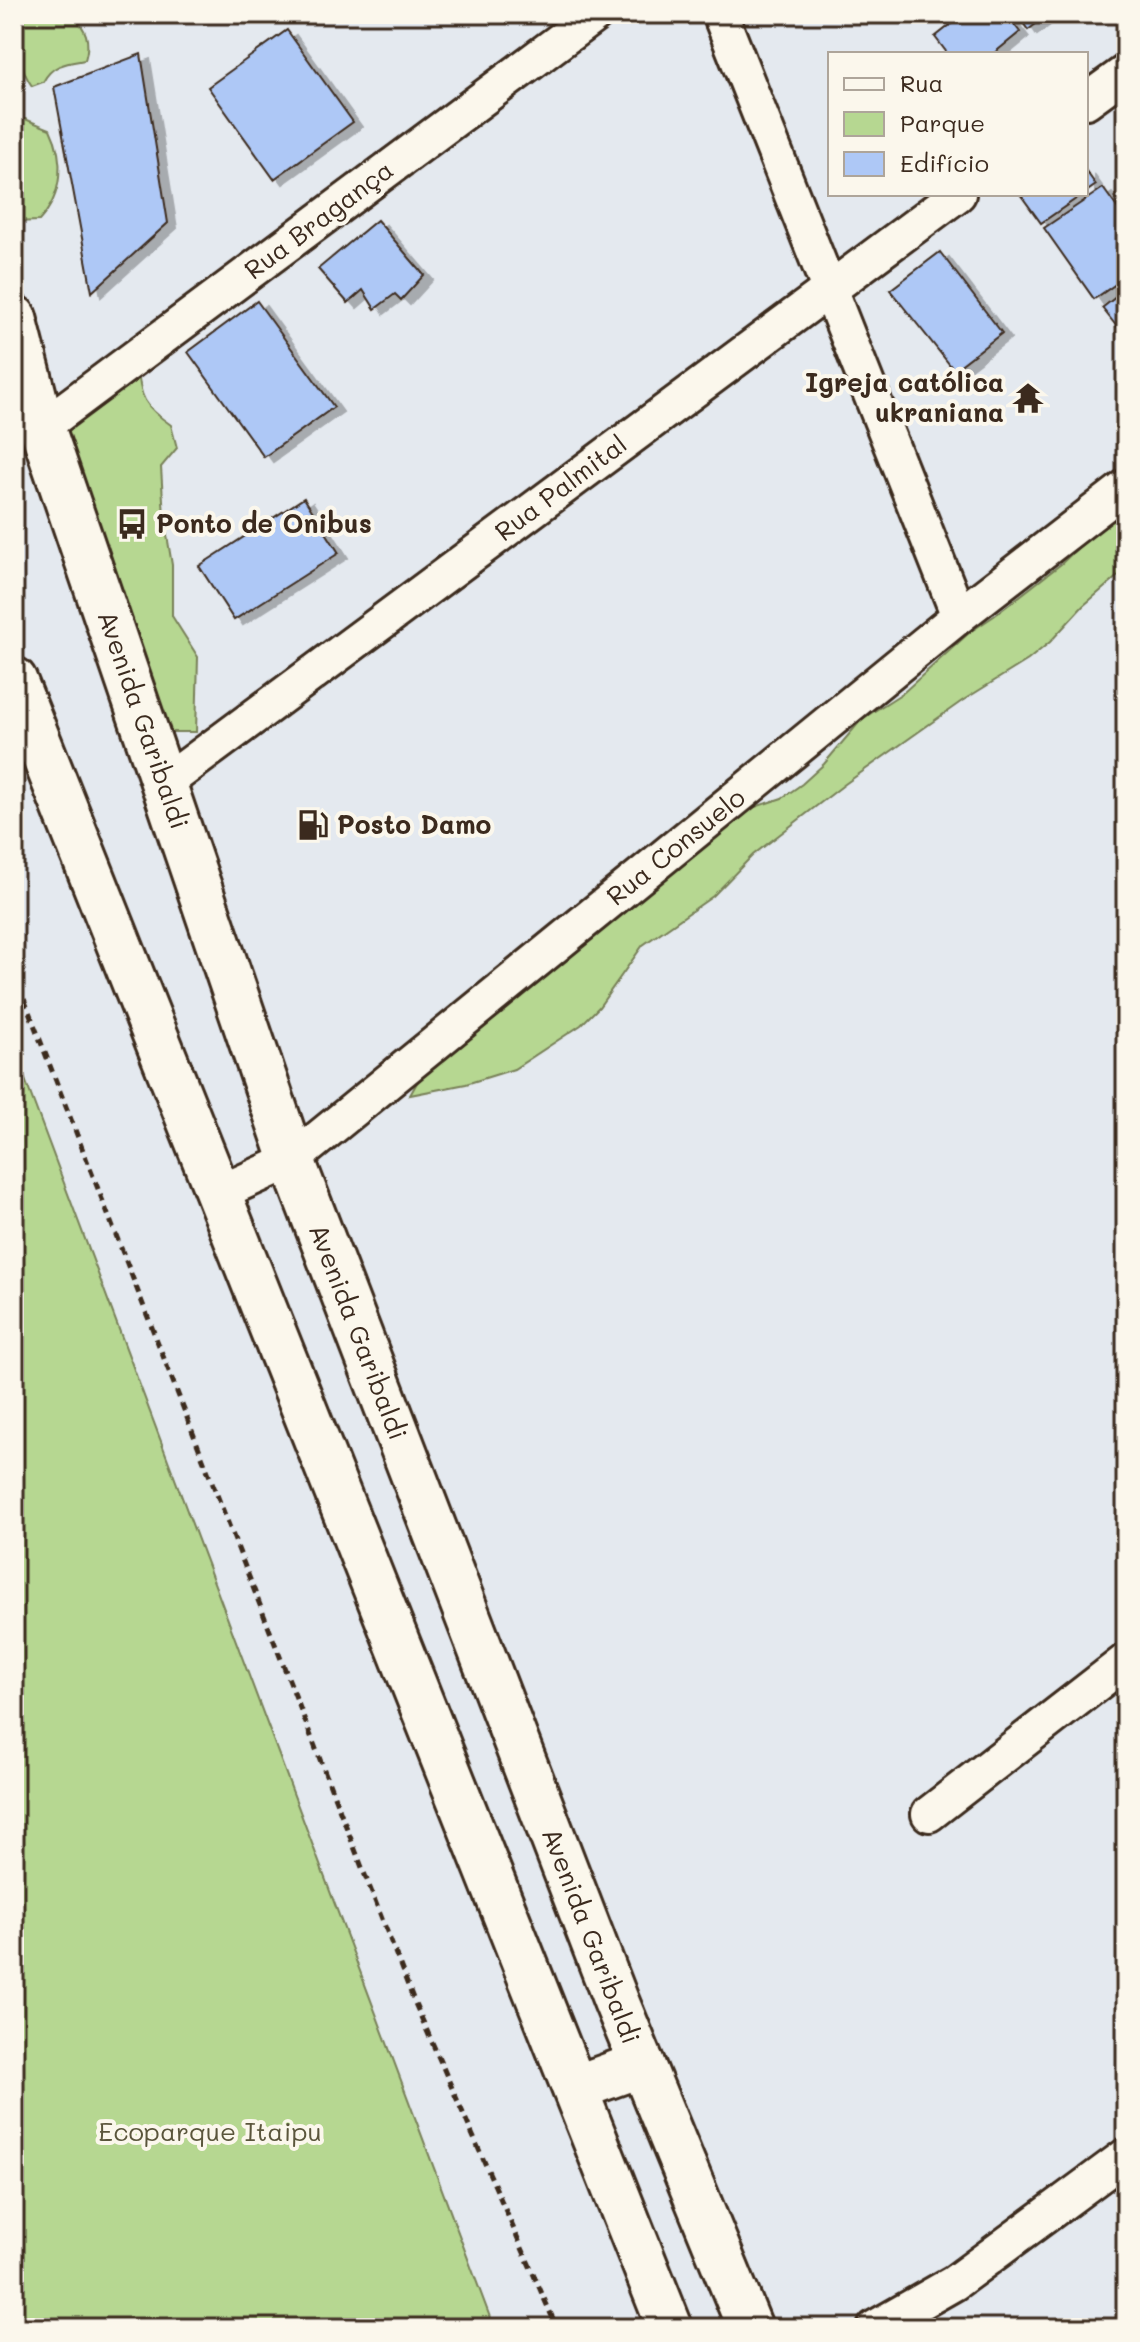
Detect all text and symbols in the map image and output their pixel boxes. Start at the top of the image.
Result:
legend [828,52,1088,196]
text: Rua [900,67,943,98]
text: Parque [900,107,985,138]
text: Edifício [900,147,989,178]
street label: Rua Bragança [237,152,400,286]
place label: Igreja católica ukraniana [805,365,1004,429]
temple icon: Igreja católica ukraniana [1011,381,1045,415]
street label: Rua Palmital [488,426,633,548]
place label: Ponto de Onibus [156,506,372,540]
bus stop icon: Ponto de Onibus [115,507,149,541]
street label: Avenida Garibaldi [91,606,197,833]
street label: Rua Consuelo [599,780,752,913]
place label: Posto Damo [337,807,491,841]
fuel station icon: Posto Damo [296,808,330,842]
street label: Avenida Garibaldi [302,1219,416,1445]
street label: Avenida Garibaldi [535,1823,649,2049]
park label: Ecoparque Itaipu [98,2114,322,2148]

